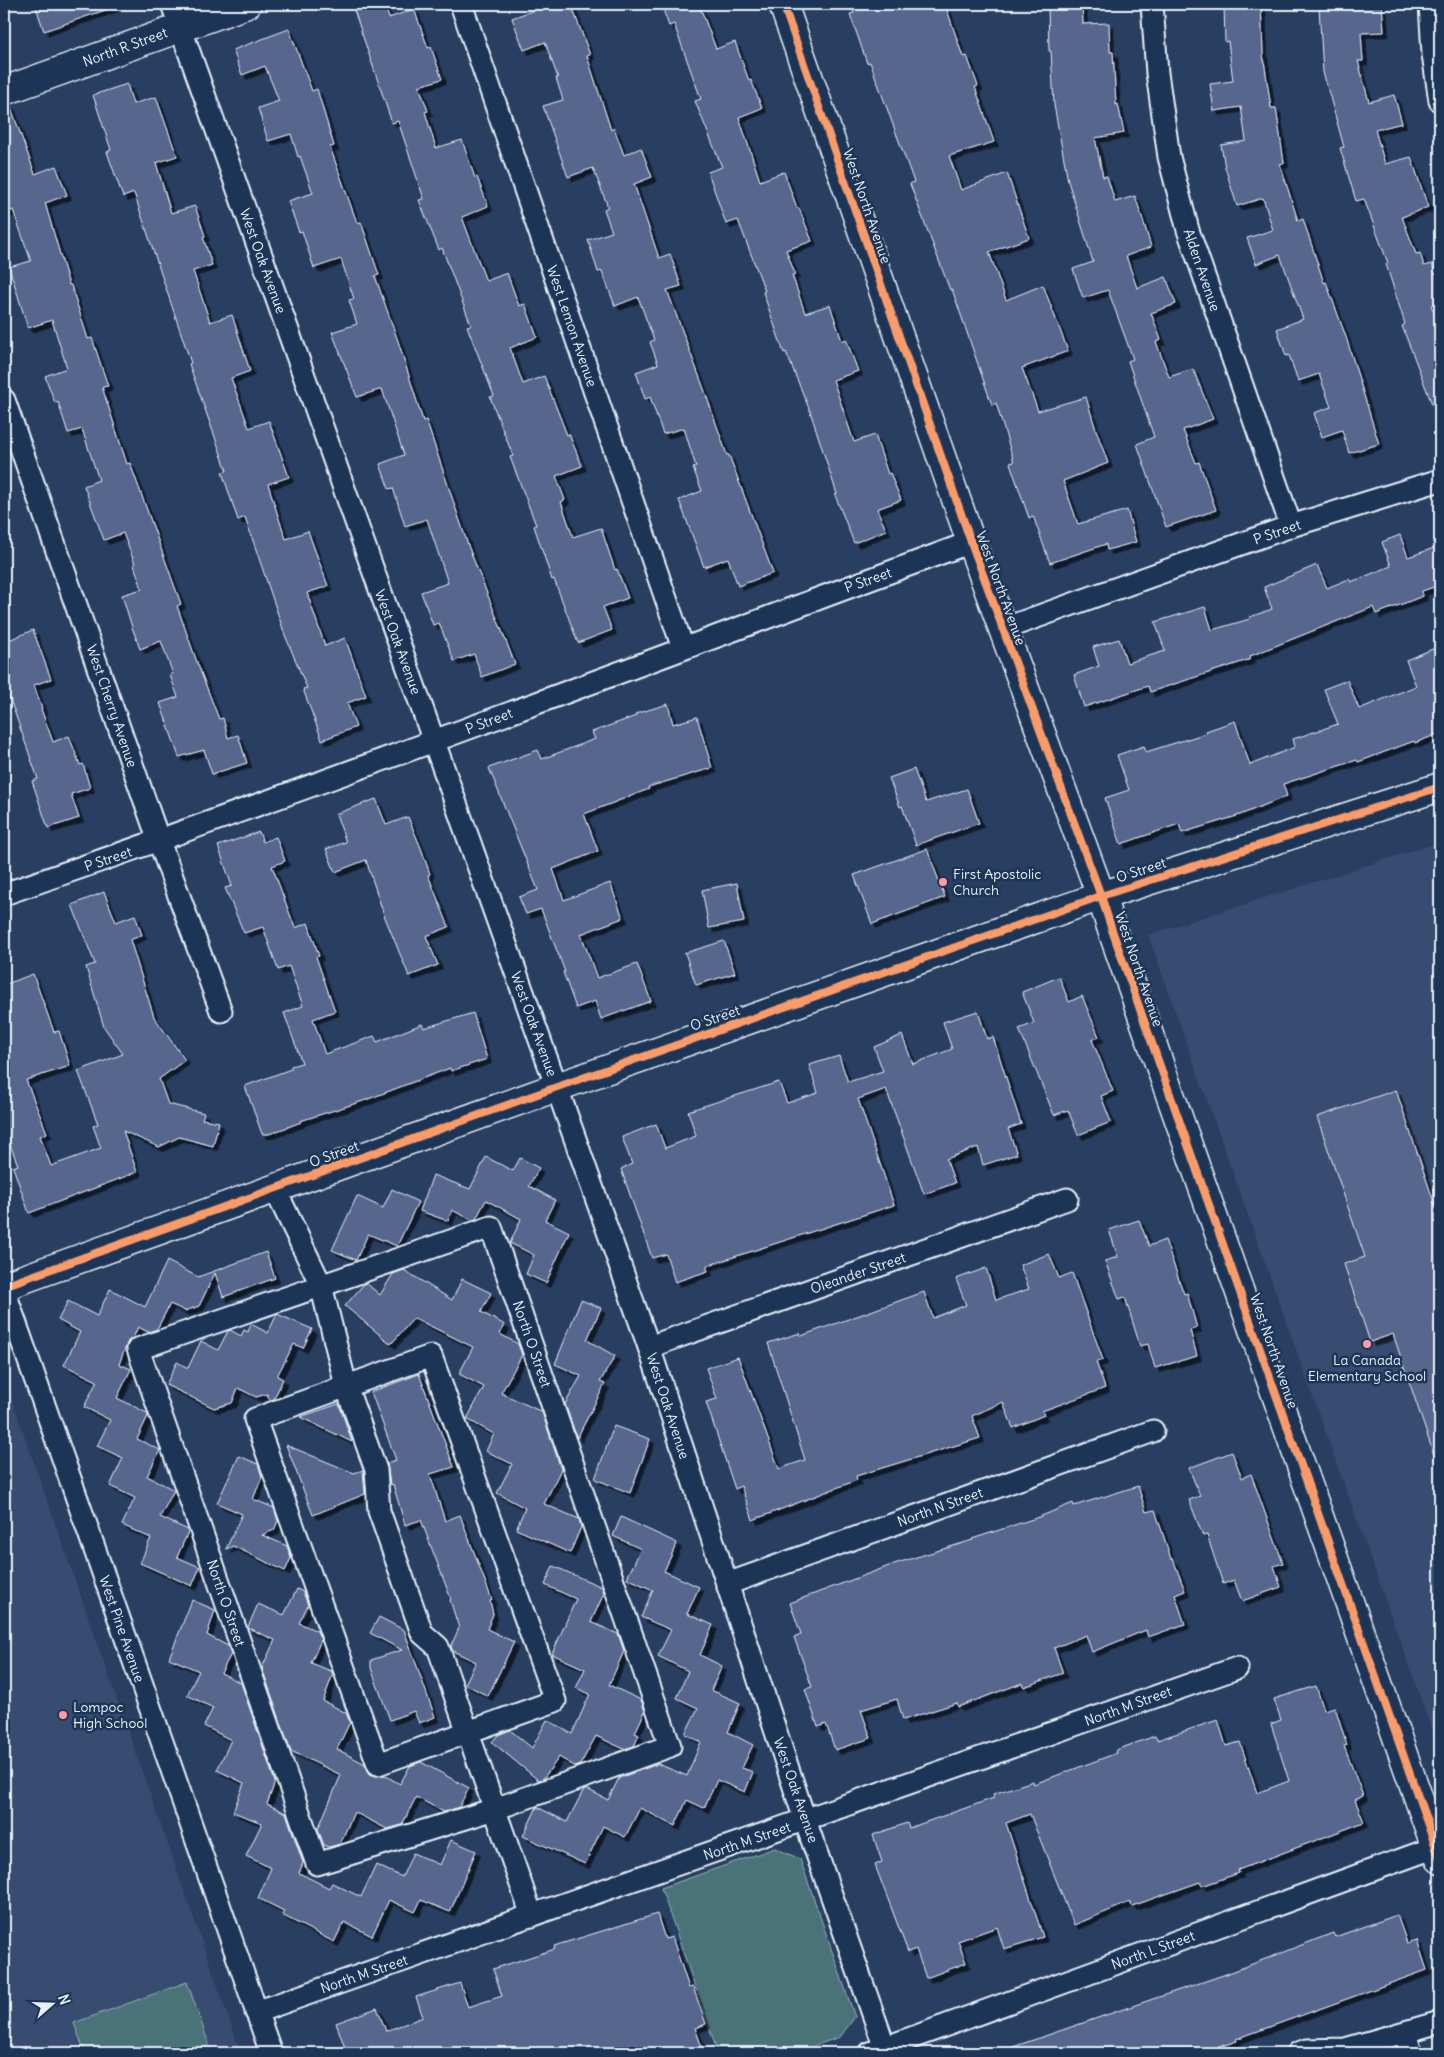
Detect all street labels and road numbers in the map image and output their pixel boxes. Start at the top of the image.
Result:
street label: North R Street [80,23,170,71]
street label: West North Avenue [839,146,895,266]
street label: West Oak Avenue [236,206,290,316]
street label: Alden Avenue [1179,226,1225,314]
street label: West Lemon Avenue [543,263,601,389]
street label: P Street [1251,515,1303,549]
street label: West North Avenue [972,528,1030,648]
street label: P Street [842,563,894,597]
street label: West Oak Avenue [371,587,425,697]
street label: West Cherry Avenue [83,642,141,770]
street label: P Street [463,704,515,738]
street label: P Street [82,842,134,876]
street label: O Street [1114,853,1169,887]
street label: West North Avenue [1111,909,1167,1029]
street label: West Oak Avenue [507,969,561,1079]
street label: O Street [688,1001,743,1035]
street label: O Street [307,1137,362,1171]
street label: Oleander Street [808,1248,908,1298]
street label: West North Avenue [1246,1291,1302,1411]
street label: North O Street [509,1298,555,1390]
street label: West Oak Avenue [642,1351,694,1461]
street label: North N Street [895,1483,985,1531]
street label: North O Street [203,1557,249,1649]
street label: West Pine Avenue [95,1573,149,1685]
street label: North M Street [1082,1682,1174,1730]
street label: West Oak Avenue [770,1735,822,1845]
street label: North M Street [701,1818,793,1864]
street label: North L Street [1109,1926,1197,1973]
street label: North M Street [318,1951,410,1997]

